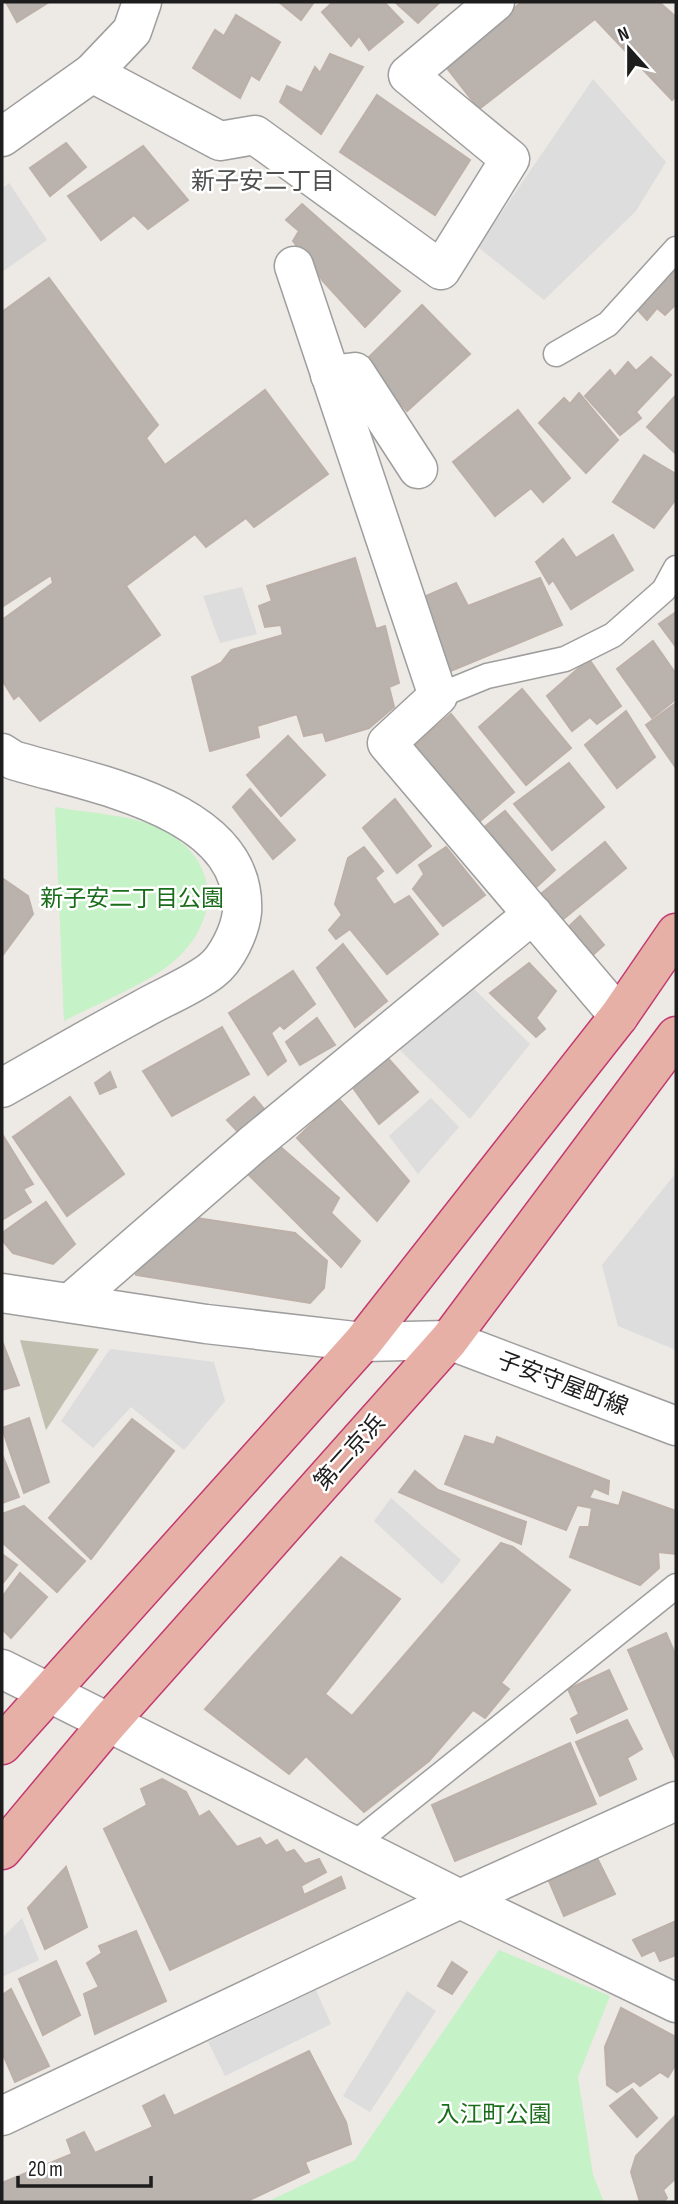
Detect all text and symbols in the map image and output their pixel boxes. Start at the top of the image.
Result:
north arrow [594,14,664,84]
text: N [615,22,632,47]
district label: 新子安二丁目 [191,167,335,196]
park label: 新子安二丁目公園 [40,885,224,913]
street label: 子安守屋町線 [493,1346,632,1422]
street label: 第二京浜 [309,1409,391,1496]
park label: 入江町公園 [437,2101,552,2129]
scale bar [18,2144,150,2188]
text: 20 m [28,2157,63,2182]

